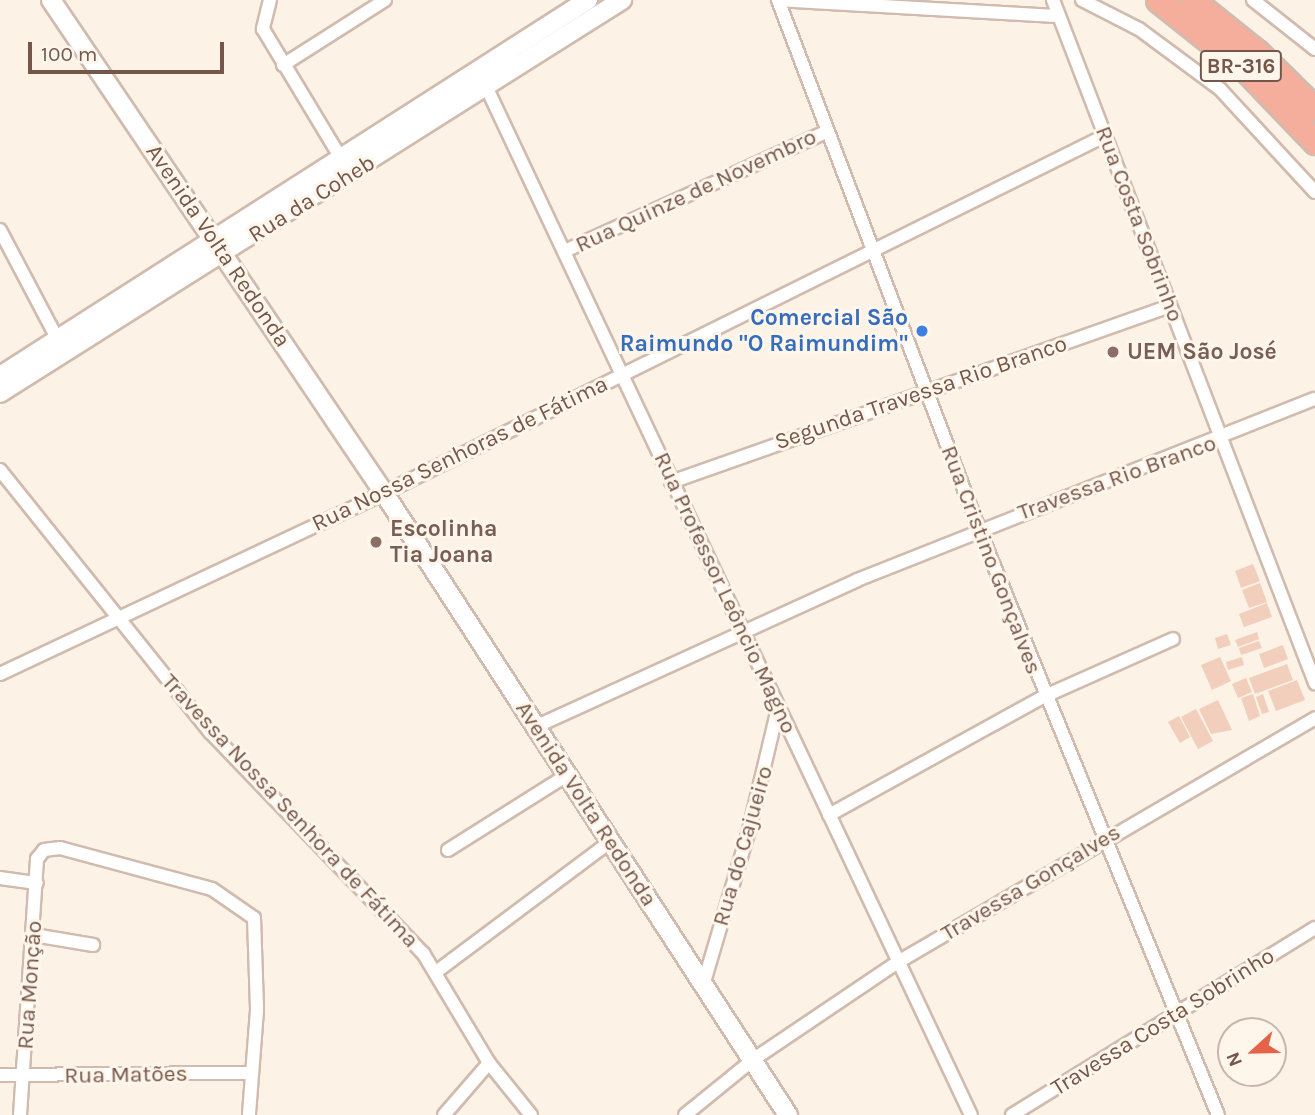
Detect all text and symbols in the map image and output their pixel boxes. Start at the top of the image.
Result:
scale bar [32,28,228,72]
text: 100 m [41,42,98,66]
road number: BR-316 [1199,48,1283,84]
street label: Rua Costa Sobrinho [1089,122,1189,326]
street label: Rua Quinze de Novembro [571,123,821,259]
street label: Avenida Volta Redonda [140,139,296,353]
street label: Rua da Coheb [244,149,380,249]
place label: Comercial São Raimundo "O Raimundim" [620,304,908,358]
marker: Comercial São Raimundo "O Raimundim" [914,323,930,339]
street label: Segunda Travessa Rio Branco [771,330,1071,456]
place label: UEM São José [1127,338,1277,366]
marker: UEM São José [1105,344,1121,360]
street label: Rua Nossa Senhoras de Fátima [307,370,613,538]
street label: Travessa Rio Branco [1014,429,1220,527]
street label: Rua Cristino Gonçalves [935,442,1047,678]
street label: Rua Professor Leôncio Magno [648,448,802,738]
place label: Escolinha Tia Joana [390,515,497,569]
marker: Escolinha Tia Joana [368,534,384,550]
street label: Travessa Nossa Senhora de Fátima [156,668,424,954]
street label: Avenida Volta Redonda [509,696,663,912]
street label: Rua do Cajueiro [707,763,779,929]
street label: Travessa Gonçalves [936,819,1126,947]
street label: Rua Monção [12,920,48,1050]
street label: Travessa Costa Sobrinho [1046,942,1280,1102]
north arrow [1217,1017,1287,1087]
text: N [1222,1049,1247,1070]
street label: Rua Matões [64,1060,188,1090]

